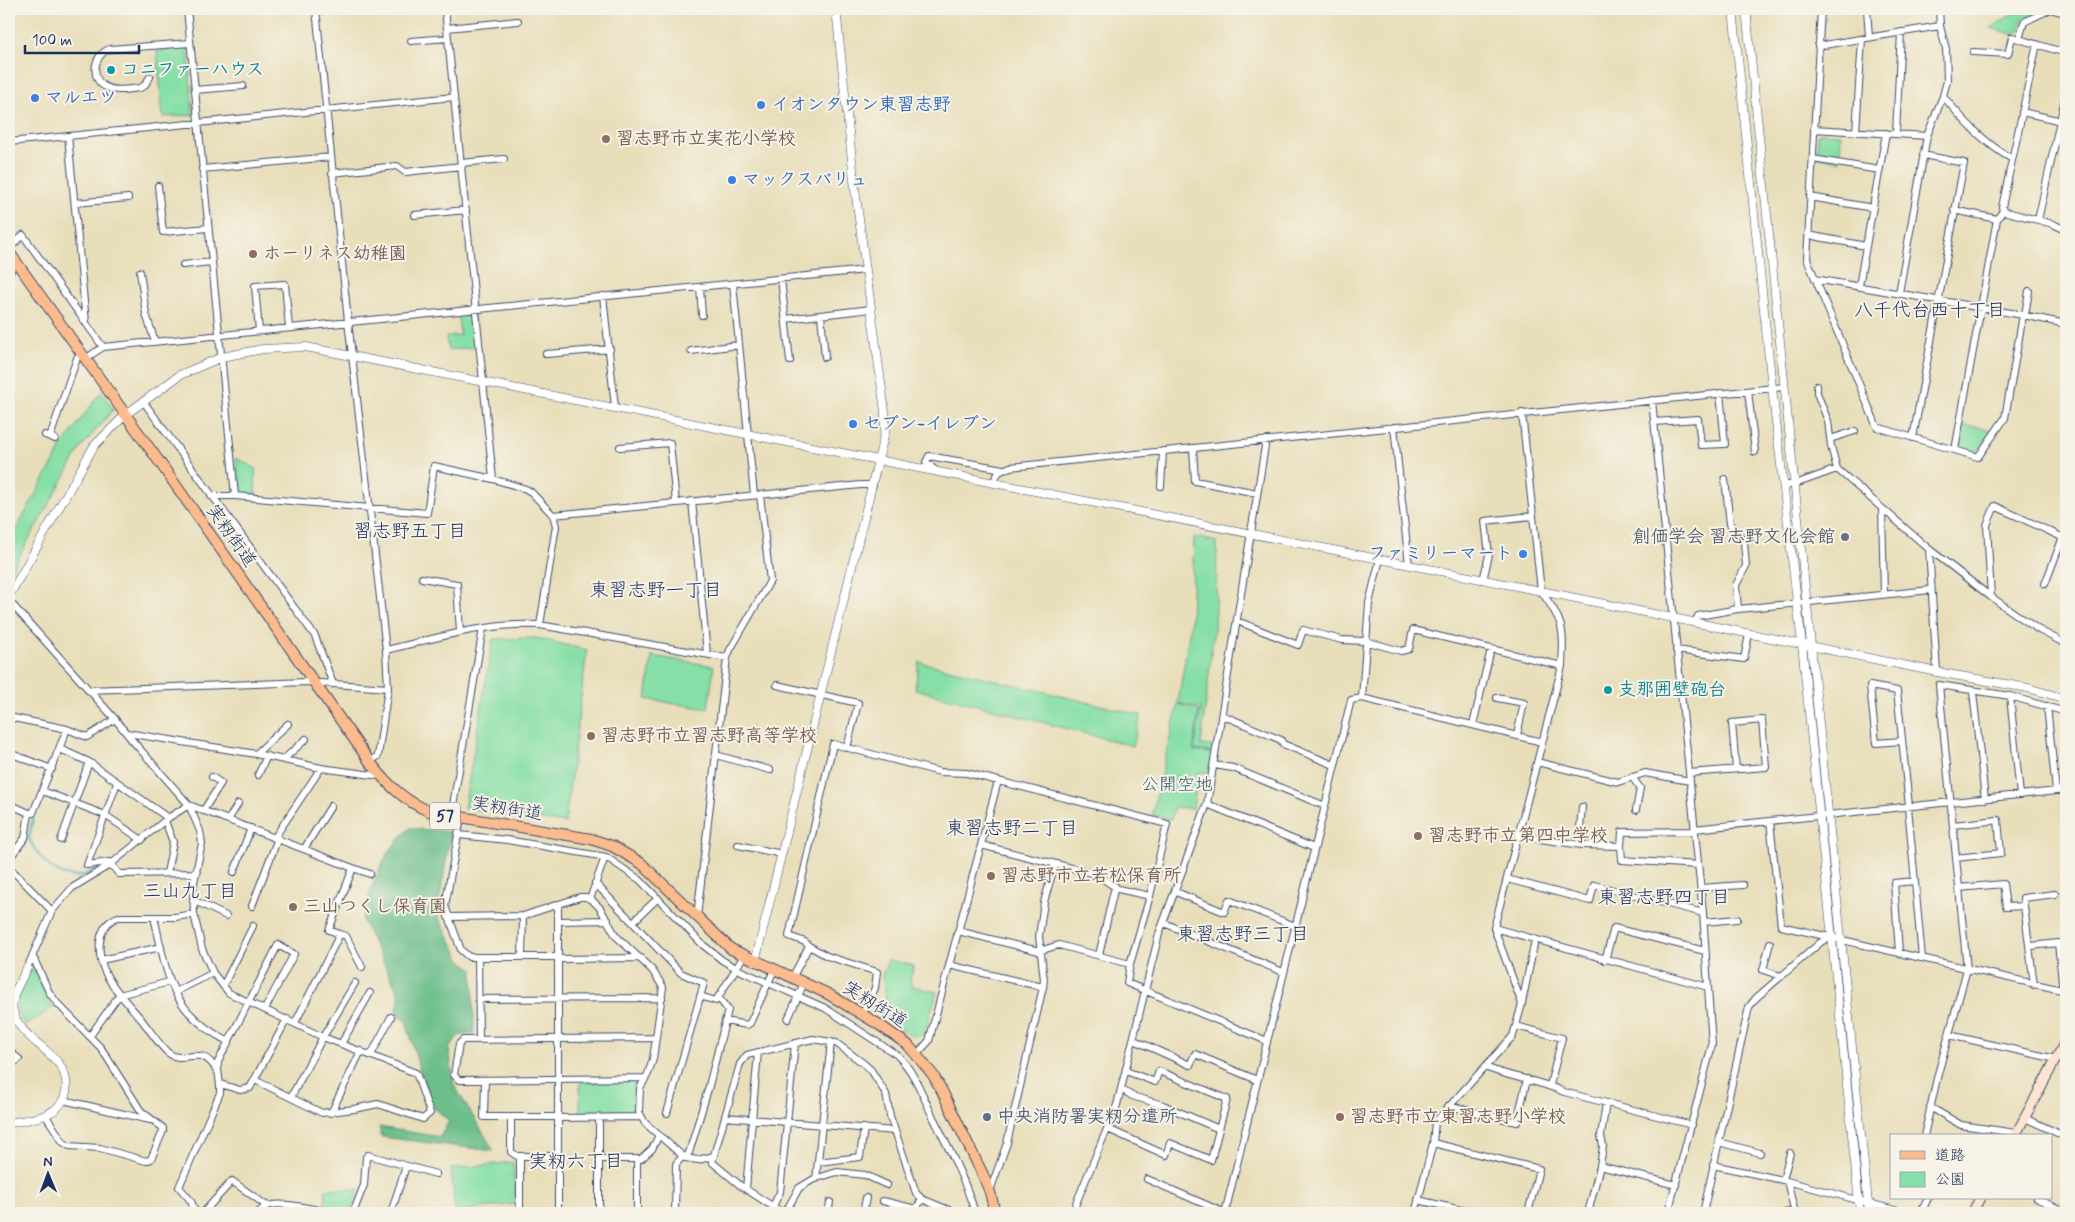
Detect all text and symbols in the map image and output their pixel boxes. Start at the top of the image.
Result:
scale bar [25,22,139,54]
text: 100 m [32,31,72,51]
place label: コニファーハウス [121,58,264,82]
marker: コニファーハウス [105,64,117,76]
place label: マルエツ [45,86,117,110]
marker: マルエツ [29,92,41,104]
place label: イオンタウン東習志野 [771,93,951,117]
marker: イオンタウン東習志野 [755,99,767,111]
place label: 習志野市立実花小学校 [616,127,796,151]
marker: 習志野市立実花小学校 [600,133,612,145]
place label: マックスバリュ [742,168,868,192]
marker: マックスバリュ [726,174,738,186]
place label: ホーリネス幼稚園 [263,242,407,266]
marker: ホーリネス幼稚園 [247,248,259,260]
district label: 八千代台西十丁目 [1854,298,2006,323]
place label: セブン-イレブン [863,412,997,436]
marker: セブン-イレブン [847,418,859,430]
street label: 実籾街道 [201,500,261,572]
district label: 習志野五丁目 [353,519,467,544]
place label: 創価学会 習志野文化会館 [1632,525,1835,549]
marker: 創価学会 習志野文化会館 [1839,531,1851,543]
place label: ファミリーマート [1368,542,1513,566]
marker: ファミリーマート [1517,548,1529,560]
district label: 東習志野一丁目 [589,578,723,603]
place label: 支那囲壁砲台 [1618,678,1726,702]
marker: 支那囲壁砲台 [1602,684,1614,696]
place label: 習志野市立習志野高等学校 [601,724,817,748]
marker: 習志野市立習志野高等学校 [585,730,597,742]
park label: 公開空地 [1141,773,1213,797]
street label: 実籾街道 [470,792,544,826]
road number: 57 [430,802,460,829]
district label: 東習志野二丁目 [945,816,1079,841]
place label: 習志野市立第四中学校 [1428,824,1608,848]
marker: 習志野市立第四中学校 [1412,830,1424,842]
place label: 習志野市立若松保育所 [1001,864,1181,888]
marker: 習志野市立若松保育所 [985,870,997,882]
district label: 三山九丁目 [142,879,238,904]
district label: 東習志野四丁目 [1597,885,1731,910]
place label: 三山つくし保育園 [303,895,447,919]
marker: 三山つくし保育園 [287,901,299,913]
district label: 東習志野三丁目 [1176,922,1310,947]
street label: 実籾街道 [838,976,912,1034]
place label: 中央消防署実籾分遣所 [997,1105,1177,1129]
place label: 習志野市立東習志野小学校 [1350,1105,1566,1129]
marker: 中央消防署実籾分遣所 [981,1111,993,1123]
marker: 習志野市立東習志野小学校 [1334,1111,1346,1123]
legend [1890,1134,2052,1200]
text: 道路 [1935,1146,1965,1166]
district label: 実籾六丁目 [528,1149,624,1174]
north arrow [22,1150,72,1200]
text: N [43,1153,53,1171]
text: 公園 [1935,1170,1965,1190]

